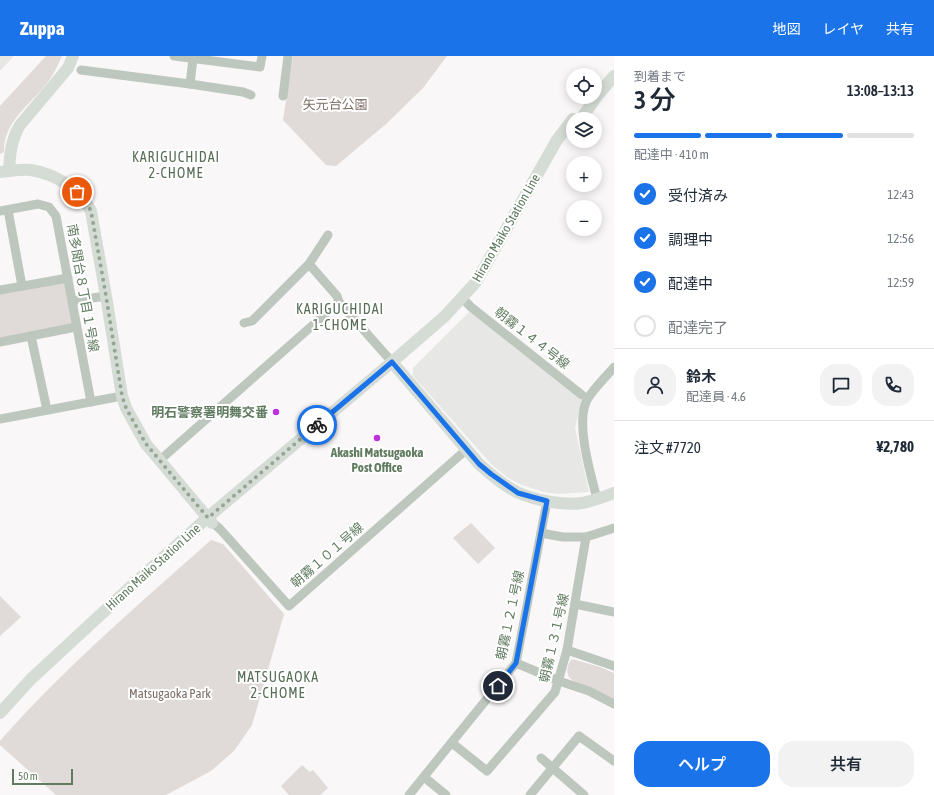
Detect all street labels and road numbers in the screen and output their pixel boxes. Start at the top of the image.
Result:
street label: Hirano Maiko Station Line [469,171,543,285]
street label: 南多聞台８丁目１号線 [64,223,102,353]
street label: 朝霧１４４号線 [492,304,572,372]
street label: 朝霧１０１号線 [288,519,366,591]
street label: Hirano Maiko Station Line [103,521,203,613]
street label: 朝霧１２１号線 [493,569,527,661]
street label: 朝霧１３１号線 [536,592,572,684]

